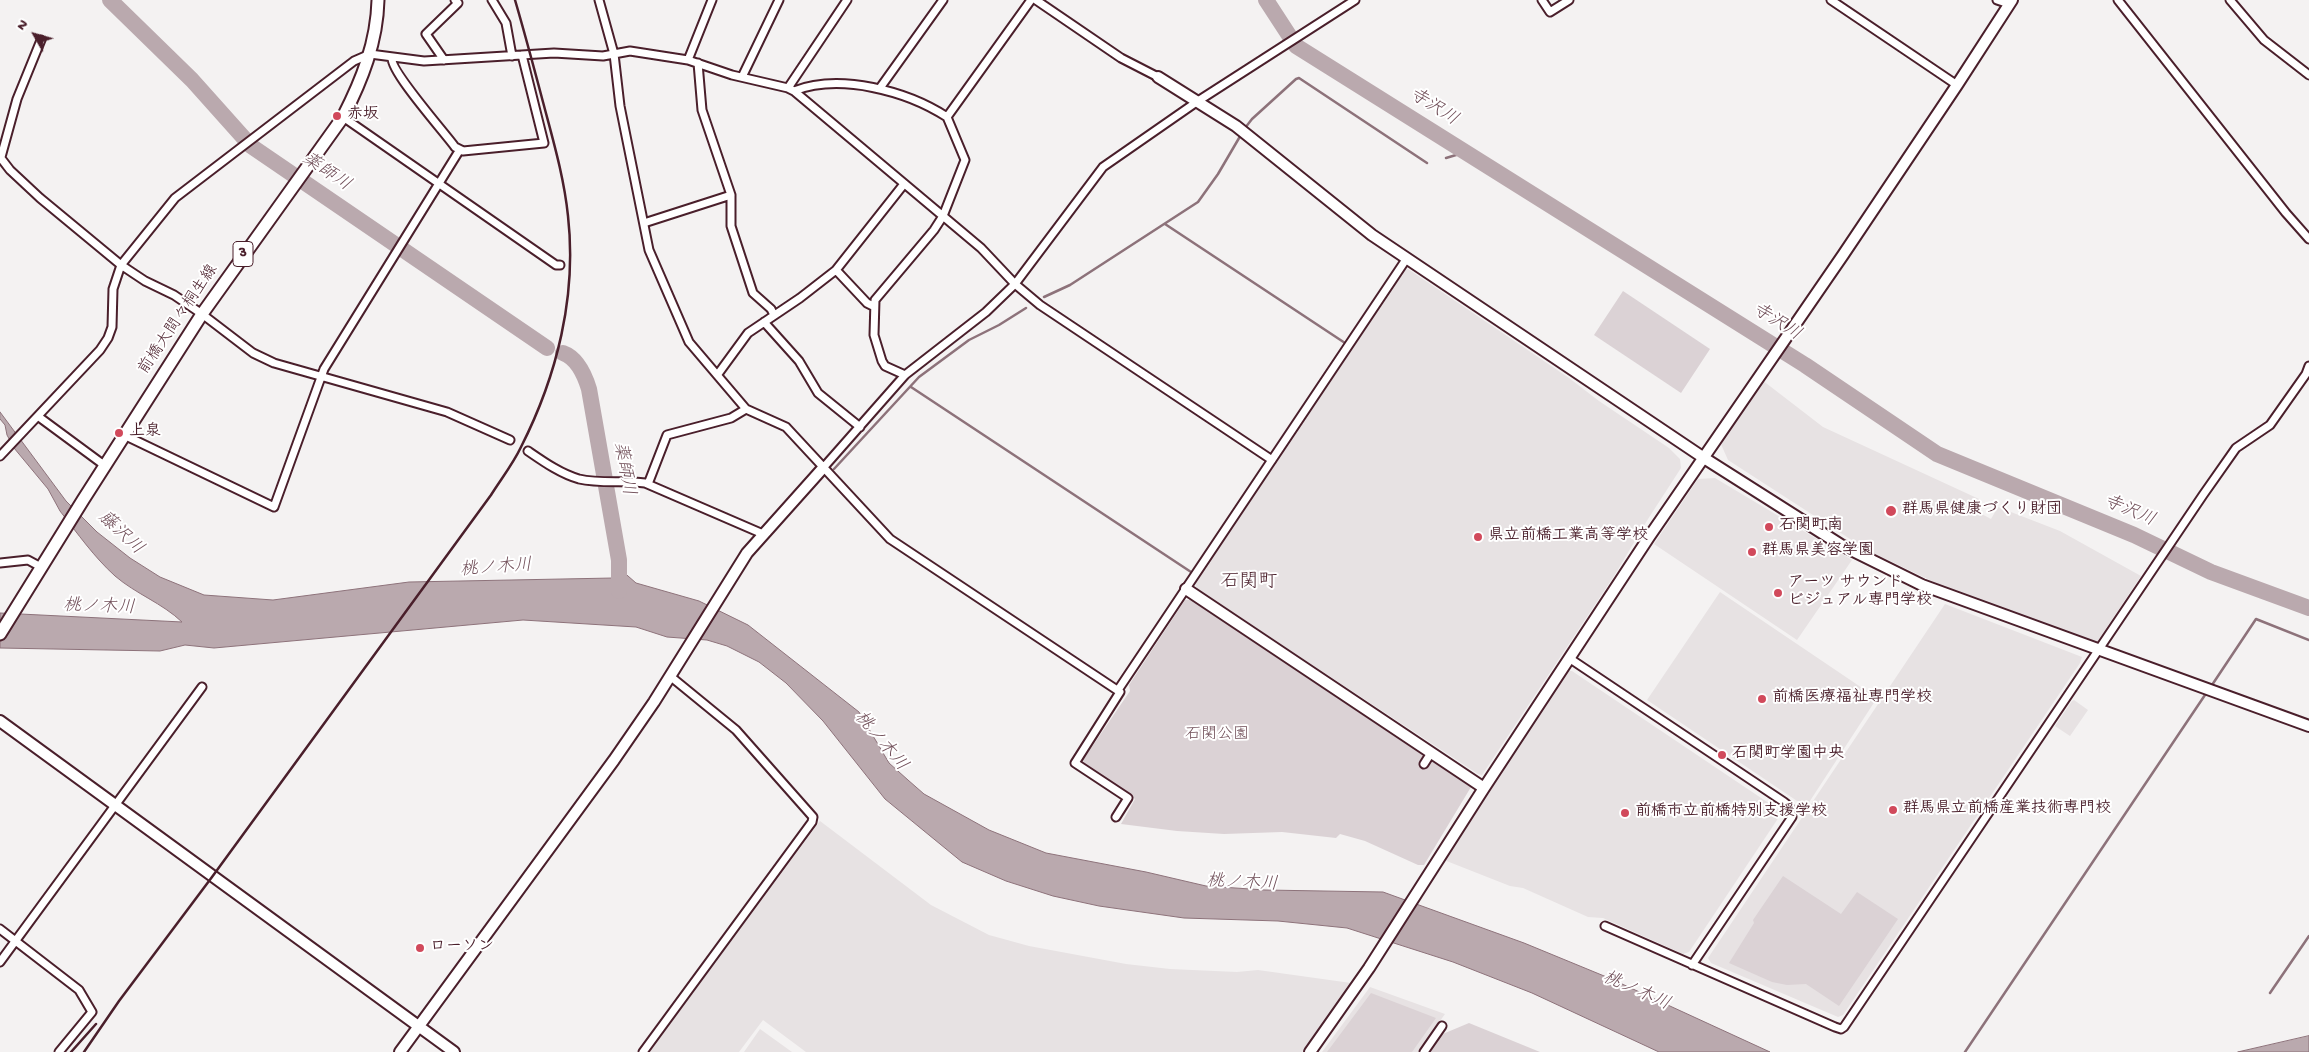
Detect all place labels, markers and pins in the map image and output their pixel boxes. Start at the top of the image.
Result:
place label: 赤坂 [347,106,379,126]
marker: 赤坂 [331,110,343,122]
place label: 上泉 [129,423,161,443]
marker: 上泉 [113,427,125,439]
place label: 群馬県健康づくり財団 [1902,501,2062,521]
marker: 群馬県健康づくり財団 [1884,504,1898,518]
place label: 石関町南 [1779,517,1843,537]
marker: 石関町南 [1763,521,1775,533]
place label: 県立前橋工業高等学校 [1488,527,1648,547]
marker: 県立前橋工業高等学校 [1472,531,1484,543]
place label: 群馬県美容学園 [1762,542,1874,562]
marker: 群馬県美容学園 [1746,546,1758,558]
place label: アーツ サウンド ビジュアル専門学校 [1788,574,1932,612]
marker: アーツ サウンド ビジュアル専門学校 [1772,587,1784,599]
place label: 前橋医療福祉専門学校 [1772,689,1932,709]
marker: 前橋医療福祉専門学校 [1756,693,1768,705]
place label: 石関町学園中央 [1732,745,1844,765]
marker: 石関町学園中央 [1716,749,1728,761]
place label: 群馬県立前橋産業技術専門校 [1903,800,2111,820]
place label: 前橋市立前橋特別支援学校 [1635,803,1827,823]
marker: 群馬県立前橋産業技術専門校 [1887,804,1899,816]
marker: 前橋市立前橋特別支援学校 [1619,807,1631,819]
place label: ローソン [430,938,494,958]
marker: ローソン [414,942,426,954]

